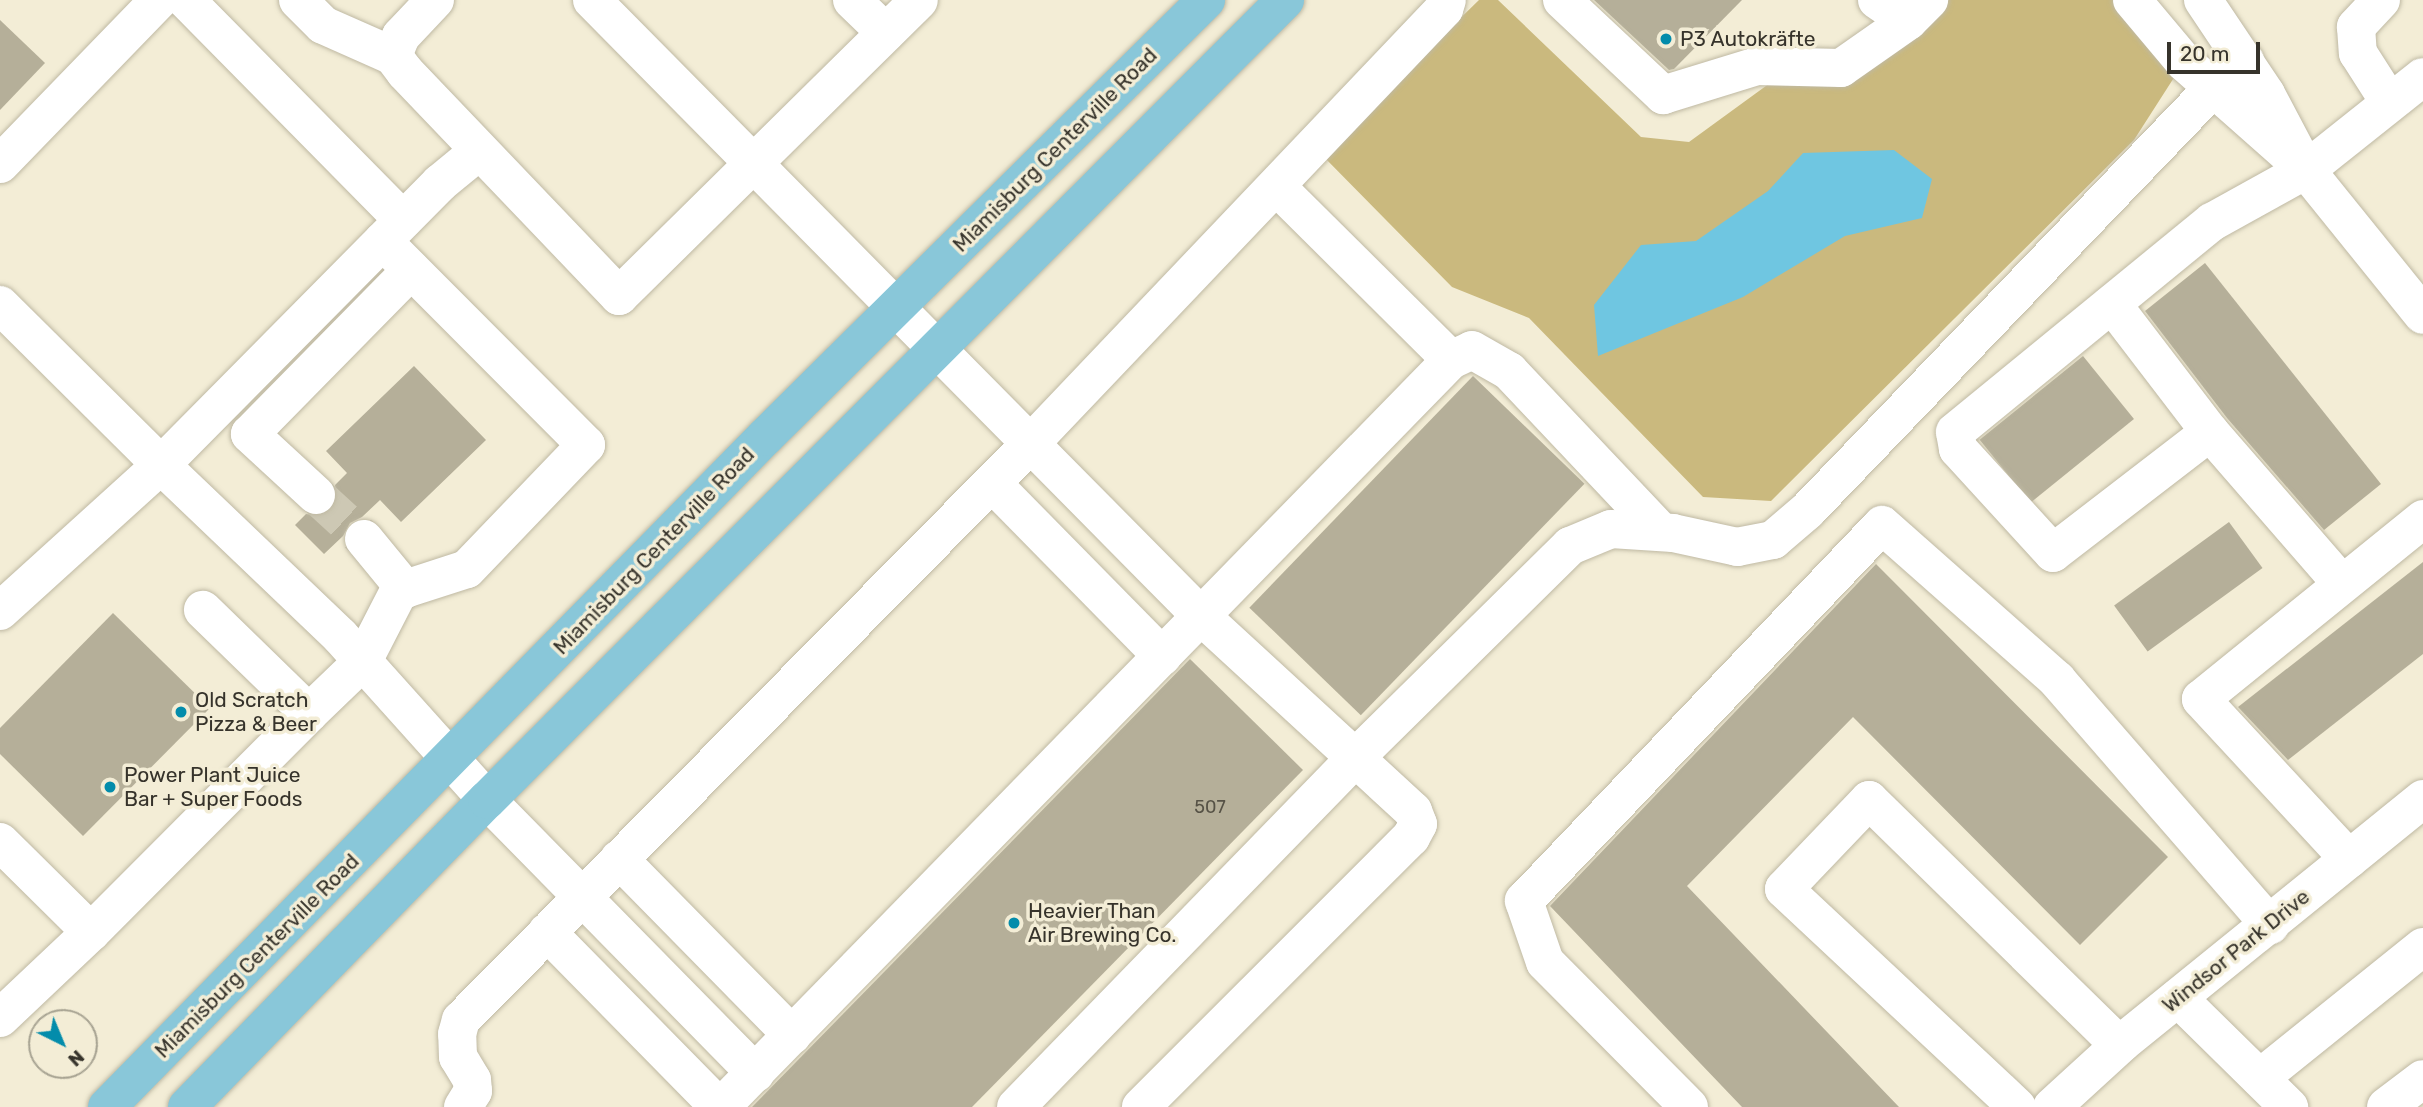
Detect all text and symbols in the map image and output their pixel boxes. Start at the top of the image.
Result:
place label: P3 Autokräfte [1680,26,1816,52]
scale bar [2171,28,2264,72]
marker: P3 Autokräfte [1658,31,1674,47]
text: 20 m [2180,41,2229,66]
street label: Miamisburg Centerville Road [948,43,1162,257]
street label: Miamisburg Centerville Road [548,442,760,660]
place label: Old Scratch Pizza & Beer [195,687,317,737]
marker: Old Scratch Pizza & Beer [173,704,189,720]
place label: Power Plant Juice Bar + Super Foods [124,762,303,812]
marker: Power Plant Juice Bar + Super Foods [102,779,118,795]
house number: 507 [1194,796,1226,818]
street label: Miamisburg Centerville Road [150,849,364,1063]
street label: Windsor Park Drive [2157,884,2315,1018]
place label: Heavier Than Air Brewing Co. [1028,898,1177,948]
marker: Heavier Than Air Brewing Co. [1006,915,1022,931]
north arrow [28,1009,98,1079]
text: N [63,1045,89,1071]

